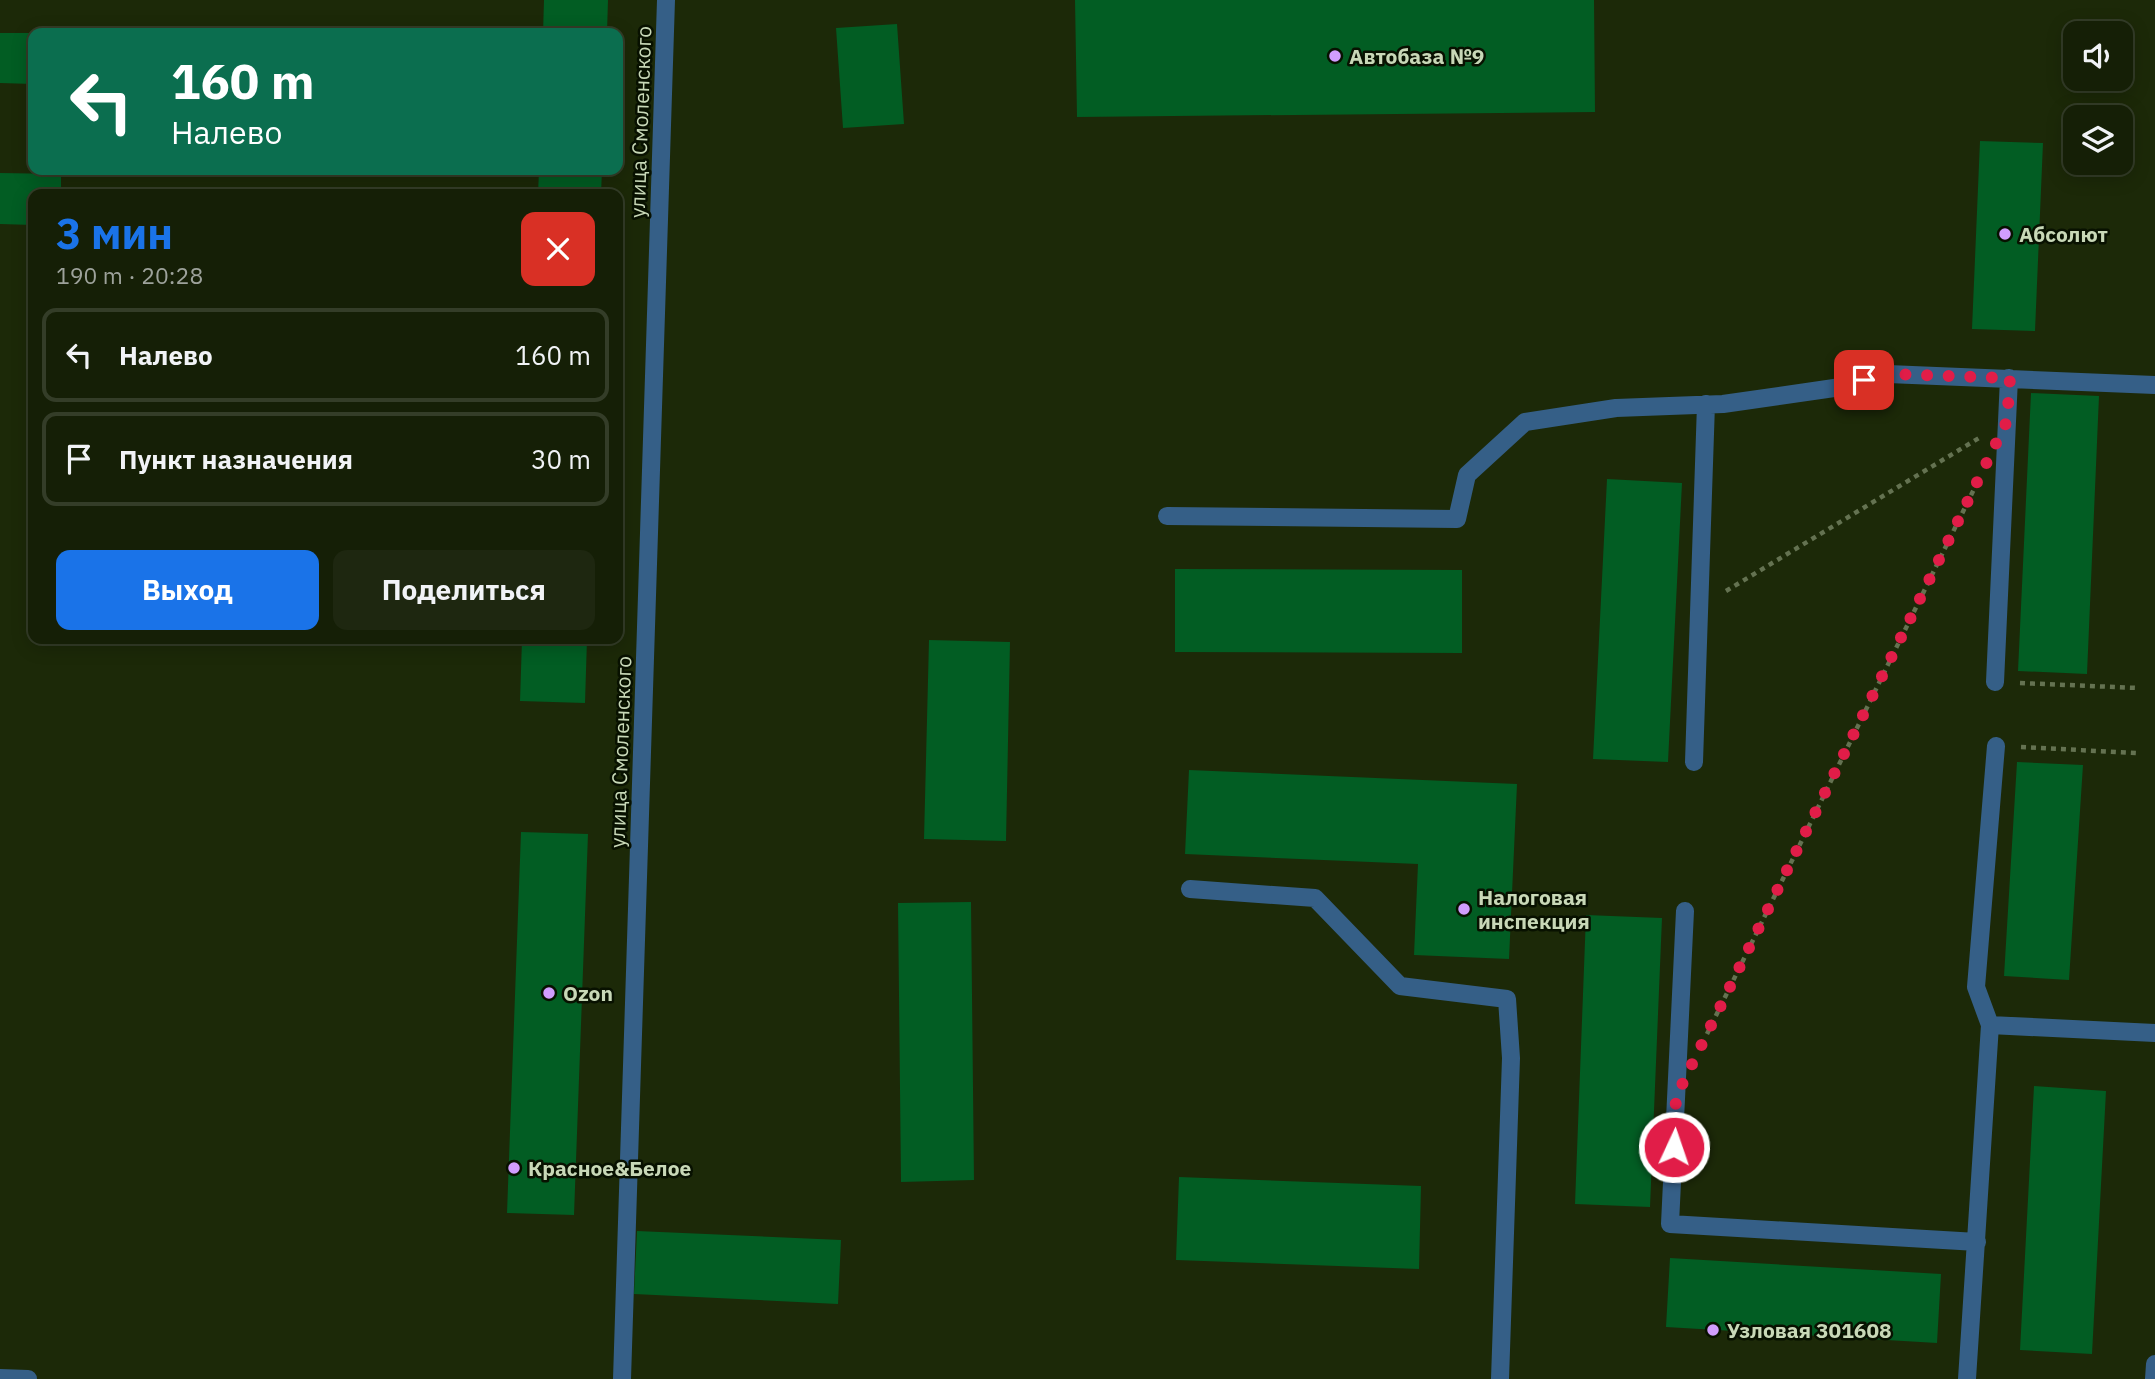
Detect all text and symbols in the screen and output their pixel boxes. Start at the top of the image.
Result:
map controls [2063,21,2133,175]
button: sound [2063,21,2133,91]
street label: улица Смоленского [623,25,657,219]
place label: Автобаза №9 [1349,42,1484,70]
marker: Автобаза №9 [1327,48,1343,64]
text: 160 m [171,49,315,112]
icon: left [56,56,147,147]
button: layers [2063,105,2133,175]
text: Налево [171,111,282,153]
text: 3 мин [56,206,173,261]
button: close [521,212,595,286]
place label: Абсолют [2019,220,2108,248]
marker: Абсолют [1997,226,2013,242]
text: 190 m · 20:28 [56,260,203,290]
icon: left [60,336,98,374]
text: Налево [119,338,213,372]
text: 160 m [515,338,591,372]
pin [1834,350,1894,410]
icon: arrive [1845,361,1883,399]
icon: arrive [60,440,98,478]
text: Пункт назначения [119,442,353,476]
text: 30 m [531,442,591,476]
button: Выход [56,550,319,630]
button: Поделиться [333,550,595,630]
street label: улица Смоленского [603,655,637,849]
place label: Налоговая инспекция [1478,883,1590,935]
marker: Налоговая инспекция [1456,901,1472,917]
place label: Ozon [563,979,613,1007]
marker: Ozon [541,985,557,1001]
position arrow [1637,1110,1711,1184]
place label: Красное&Белое [528,1154,692,1182]
marker: Красное&Белое [506,1160,522,1176]
place label: Узловая 301608 [1727,1316,1892,1344]
marker: Узловая 301608 [1705,1322,1721,1338]

